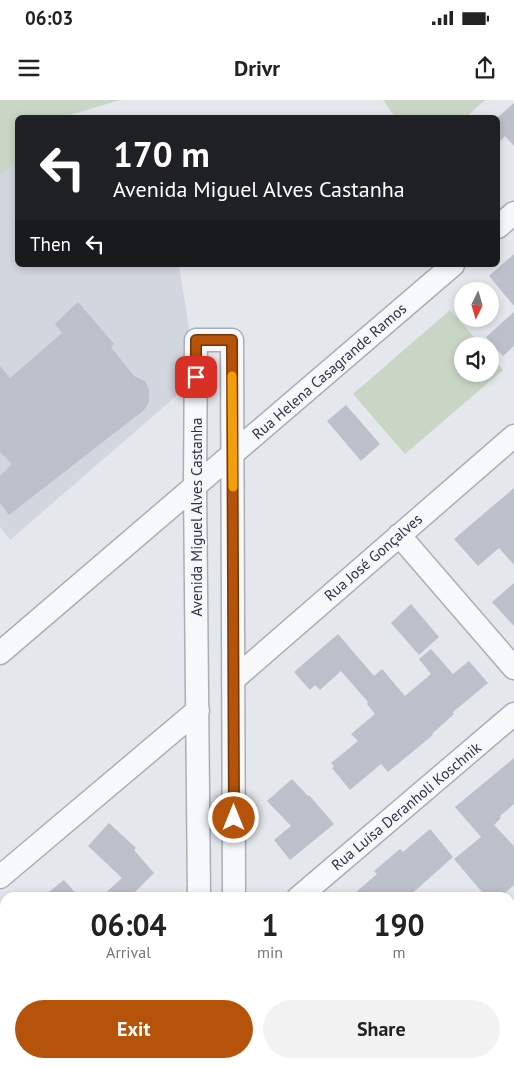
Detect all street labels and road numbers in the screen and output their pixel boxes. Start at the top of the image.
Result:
street label: Rua Helena Casagrande Ramos [248,299,410,443]
street label: Avenida Miguel Alves Castanha [187,418,206,616]
street label: Rua José Gonçalves [320,509,426,605]
street label: Rua Luísa Deranholi Koschnik [327,737,485,874]

